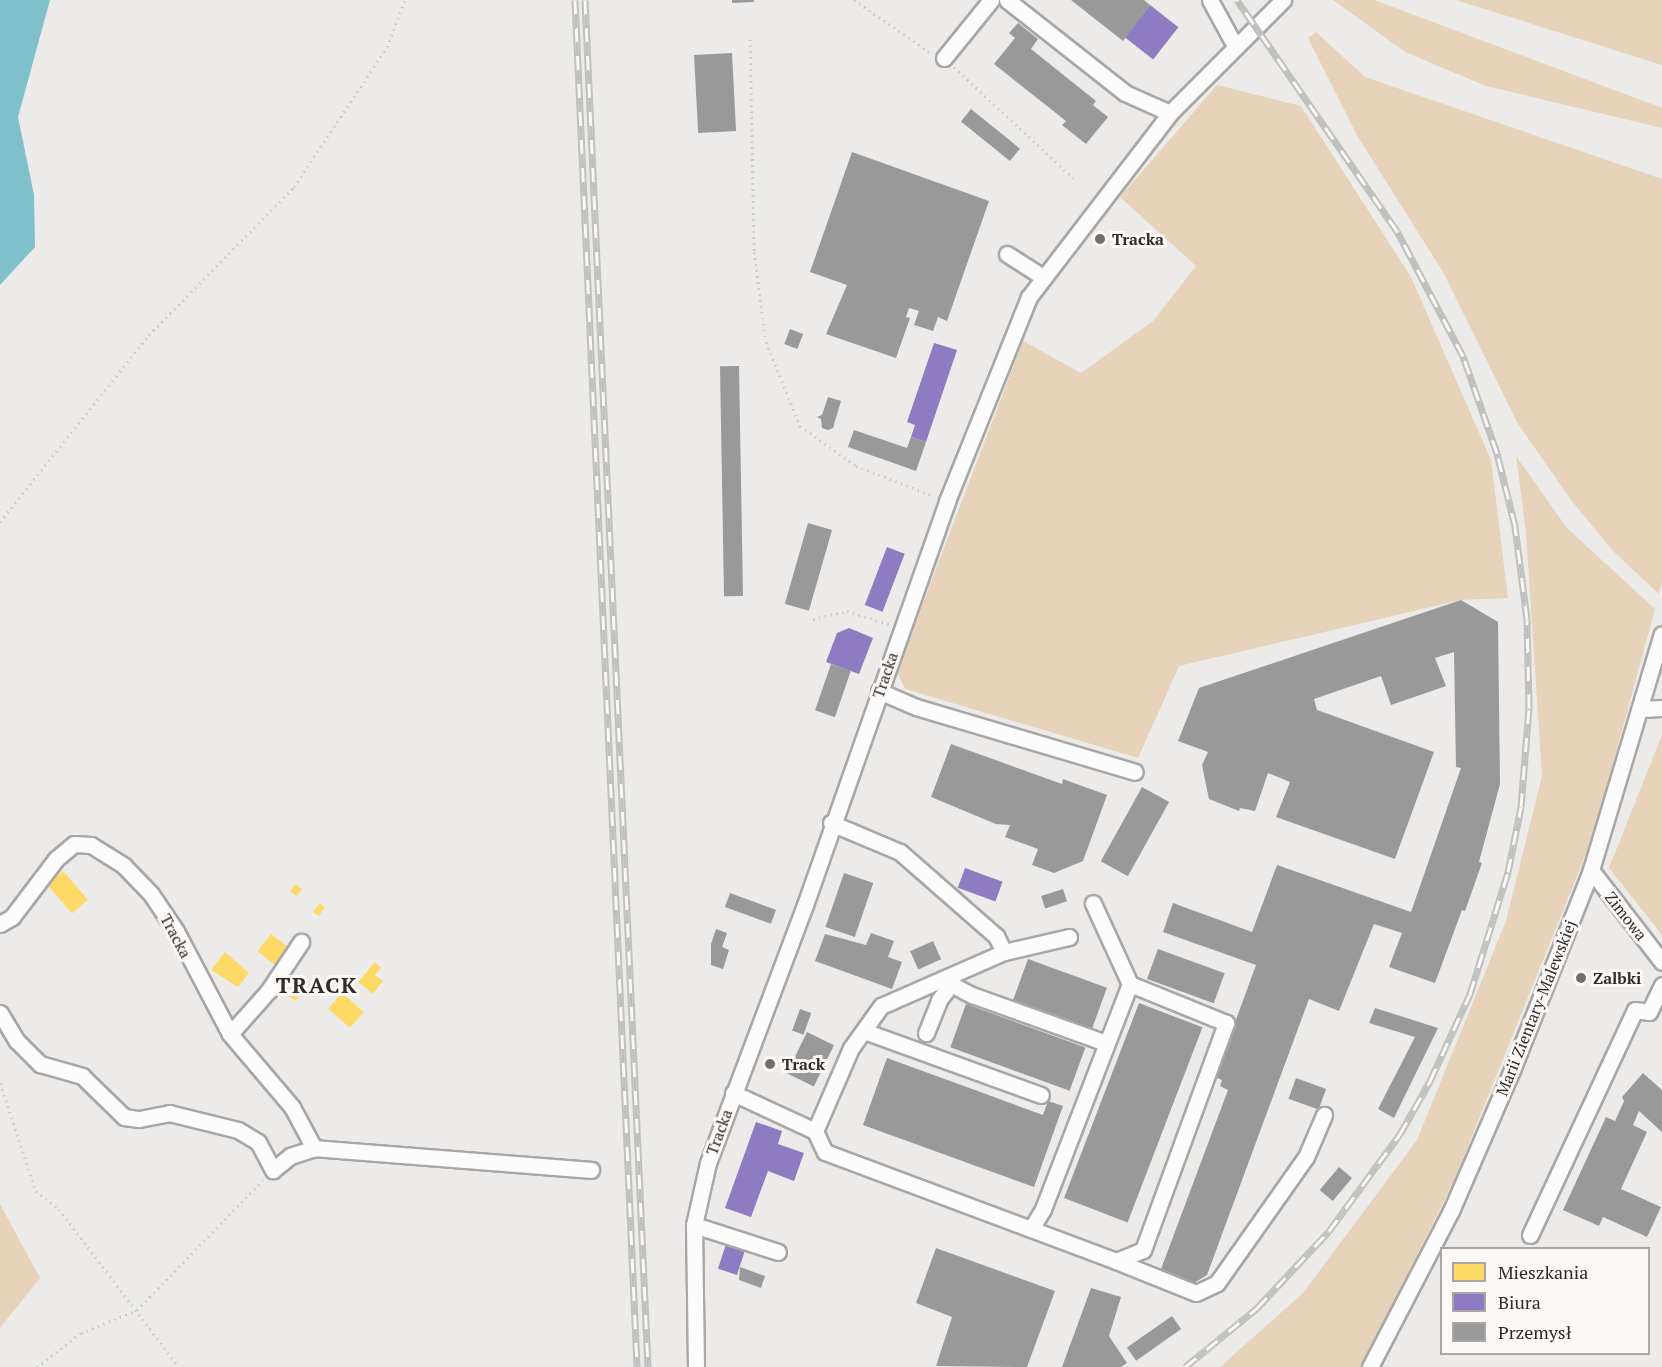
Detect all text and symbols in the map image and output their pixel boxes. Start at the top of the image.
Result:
place label: Tracka [1112,229,1164,249]
marker: Tracka [1093,232,1107,246]
street label: Tracka [868,649,902,701]
street label: Zimowa [1601,888,1651,944]
street label: Tracka [156,911,196,961]
street label: Marii Zientary-Malewskiej [1492,917,1580,1099]
place label: Zalbki [1593,968,1641,988]
marker: Zalbki [1574,971,1588,985]
district label: TRACK [276,972,358,998]
place label: Track [782,1054,825,1074]
marker: Track [763,1057,777,1071]
street label: Tracka [702,1106,736,1158]
legend [1440,1247,1650,1355]
text: Mieszkania [1498,1260,1588,1284]
text: Biura [1498,1290,1541,1314]
text: Przemysł [1498,1320,1572,1344]

